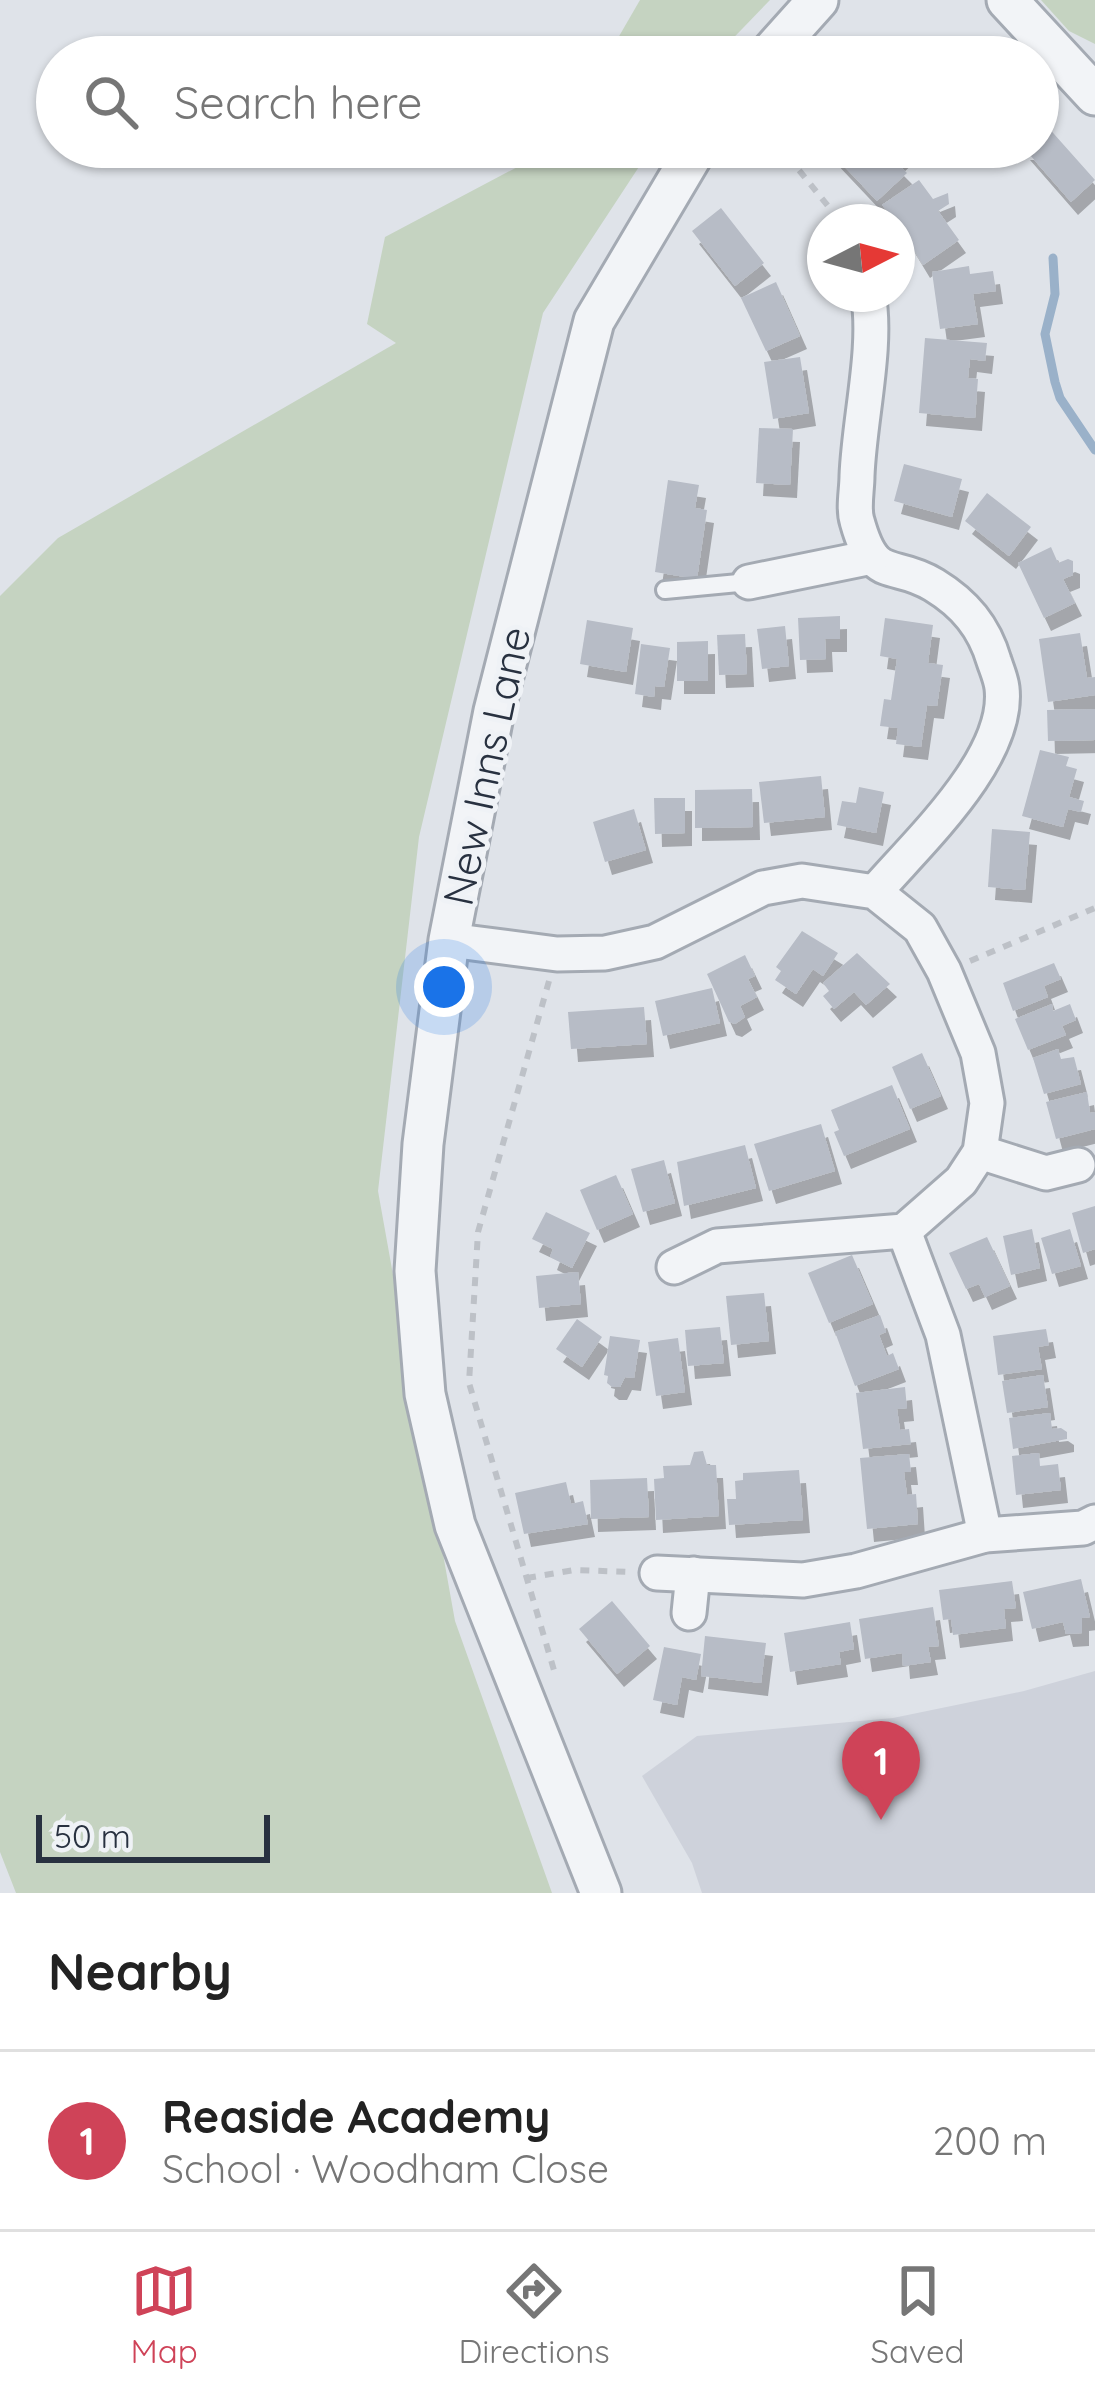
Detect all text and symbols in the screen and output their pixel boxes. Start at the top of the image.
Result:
search box [36,36,1059,168]
icon: search [78,69,144,135]
text: Search here [174,74,422,130]
north arrow [807,204,915,312]
street label: New Inns Lane [431,622,541,910]
your location [414,957,474,1017]
pin: 1 [842,1721,920,1820]
scale bar [36,1809,270,1862]
text: 50 m [54,1815,131,1856]
text: Nearby [48,1939,232,2003]
text: Reaside Academy [162,2088,550,2144]
text: 1 [79,2116,95,2165]
text: 200 m [933,2116,1047,2165]
text: School · Woodham Close [162,2144,609,2193]
tab: Map [130,2258,198,2371]
tab: Directions [458,2258,610,2371]
tab: Saved [871,2258,965,2371]

